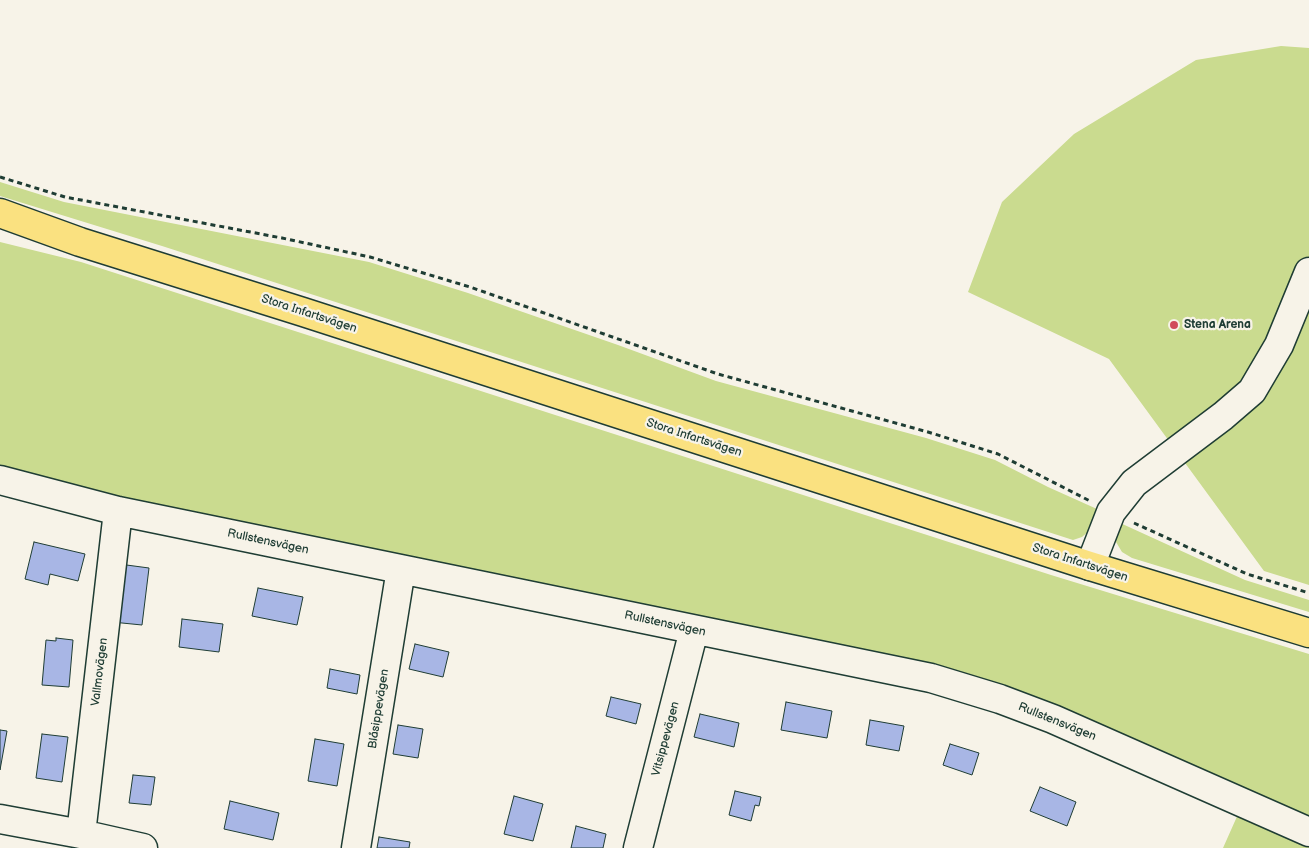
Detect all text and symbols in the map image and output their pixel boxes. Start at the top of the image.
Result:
street label: Stora Infartsvägen [260,292,358,336]
place label: Stena Arena [1184,318,1251,332]
marker: Stena Arena [1168,319,1180,331]
street label: Stora Infartsvägen [645,416,743,460]
street label: Rullstensvägen [226,526,310,558]
street label: Stora Infartsvägen [1031,541,1129,585]
street label: Rullstensvägen [623,608,707,640]
street label: Vallmovägen [89,637,111,707]
street label: Blåsippevägen [366,668,392,750]
street label: Vitsippevägen [649,700,683,778]
street label: Rullstensvägen [1016,700,1098,744]

